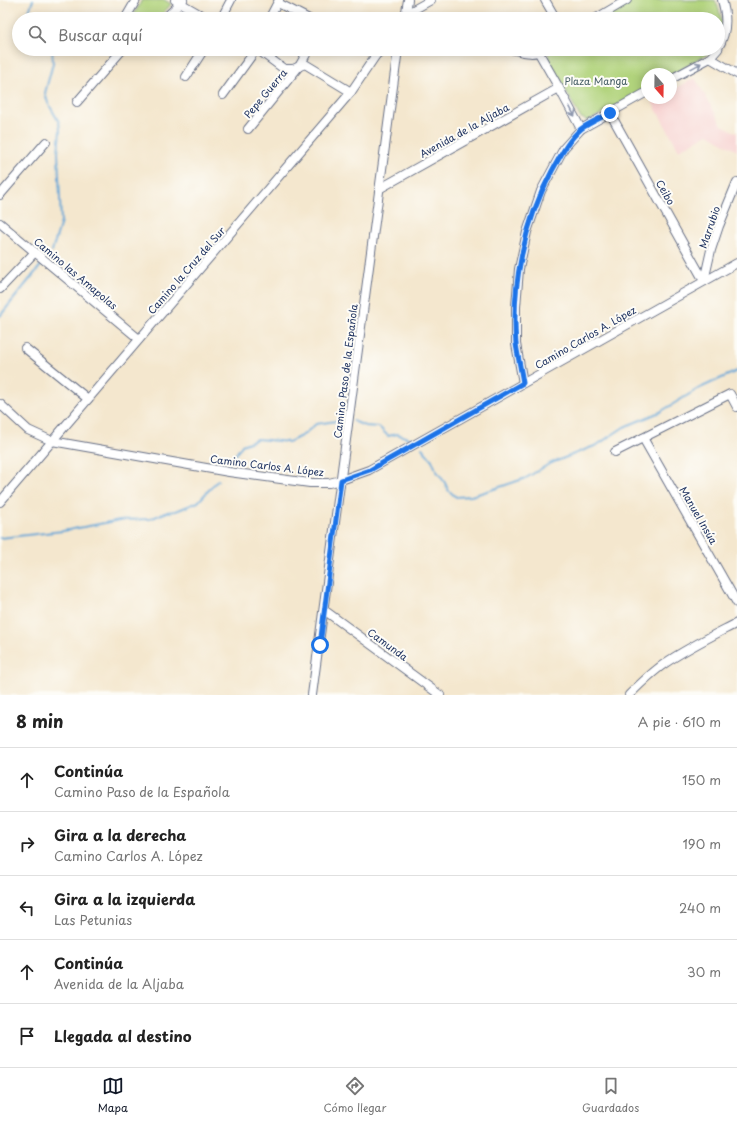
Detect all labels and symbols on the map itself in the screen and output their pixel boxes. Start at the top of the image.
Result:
one-way arrow [689,61,701,69]
street label: Pepe Guerra [240,65,291,121]
north arrow [641,68,677,104]
park label: Plaza Manga [565,73,628,88]
street label: Avenida de la Aljaba [417,99,512,161]
route end [601,104,619,122]
one-way arrow [568,105,576,117]
street label: Ceibo [653,177,679,208]
street label: Marrubio [695,203,723,250]
street label: Camino la Cruz del Sur [144,223,228,317]
street label: Camino las Amapolas [31,234,121,313]
street label: Camino Paso de la Española [329,302,361,439]
street label: Camino Carlos A. López [532,302,639,372]
street label: Camino Carlos A. López [209,451,325,479]
street label: Manuel Insúa [676,483,722,547]
street label: Camunda [365,624,412,664]
route start [311,636,329,654]

